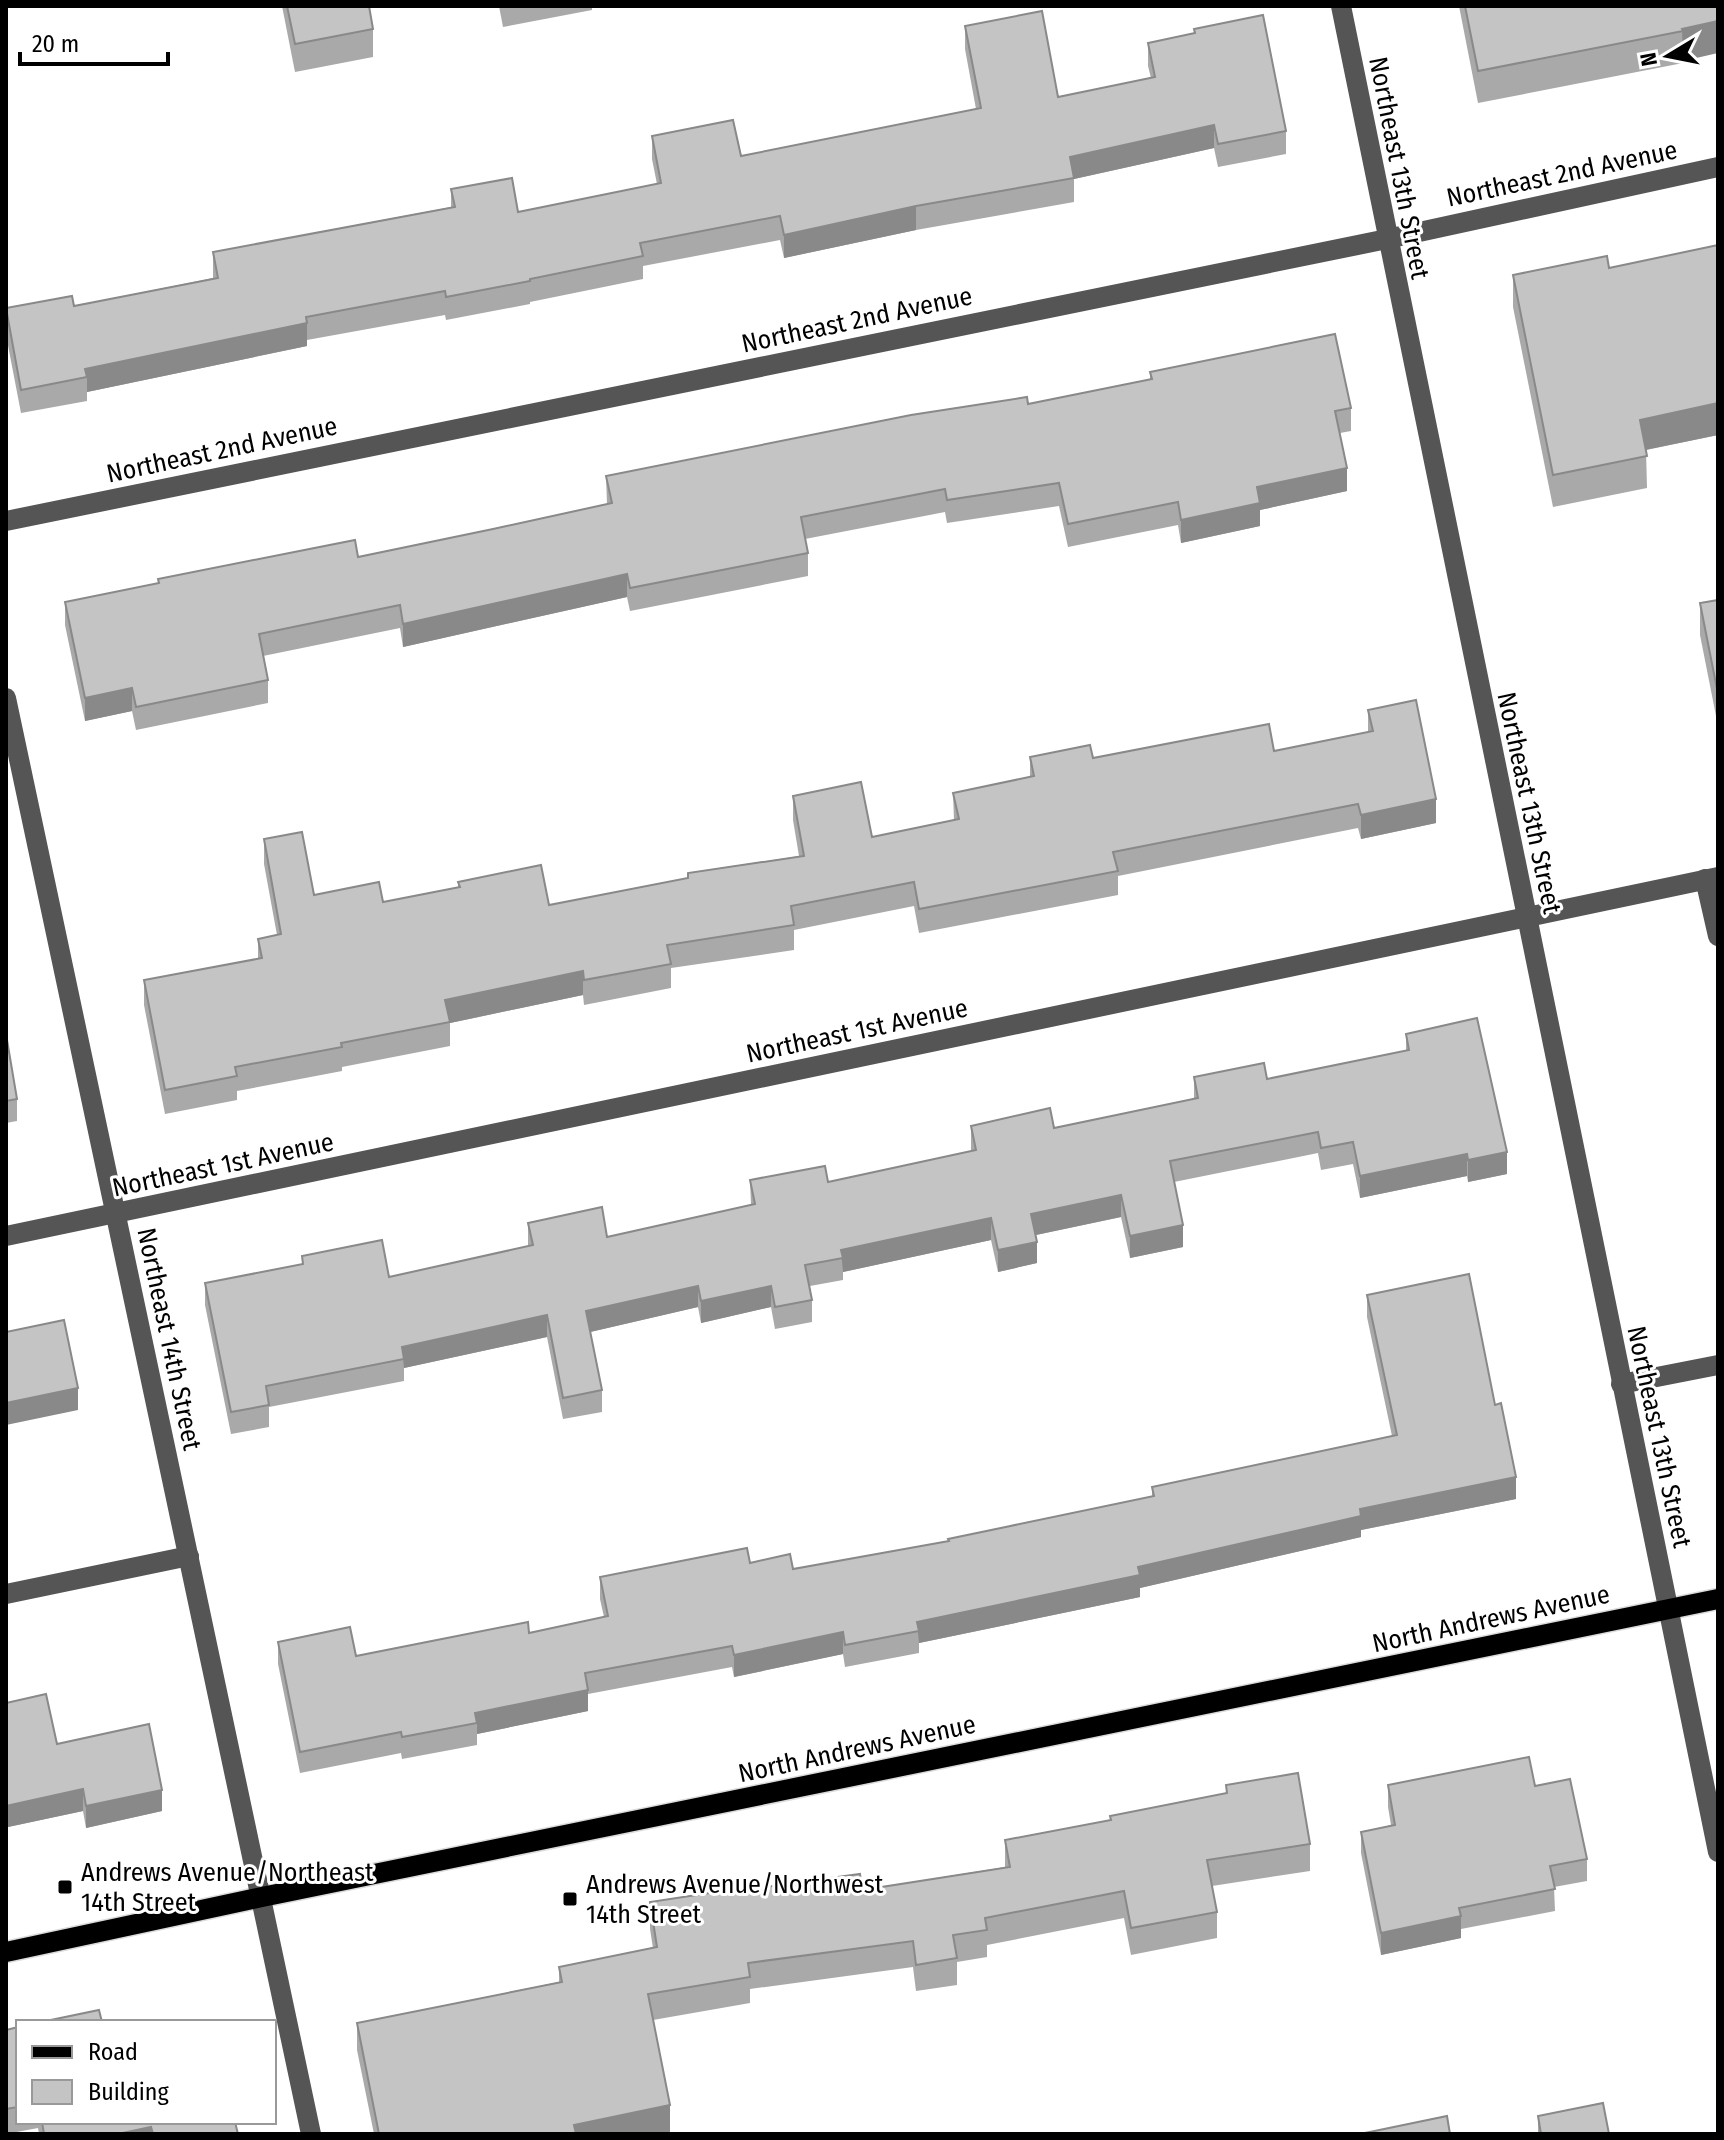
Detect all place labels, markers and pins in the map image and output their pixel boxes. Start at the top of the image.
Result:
place label: Andrews Avenue/Northeast 14th Street [81,1857,374,1918]
place label: Andrews Avenue/Northwest 14th Street [586,1869,884,1930]
marker: Andrews Avenue/Northeast 14th Street [56,1878,74,1896]
marker: Andrews Avenue/Northwest 14th Street [561,1890,579,1908]

